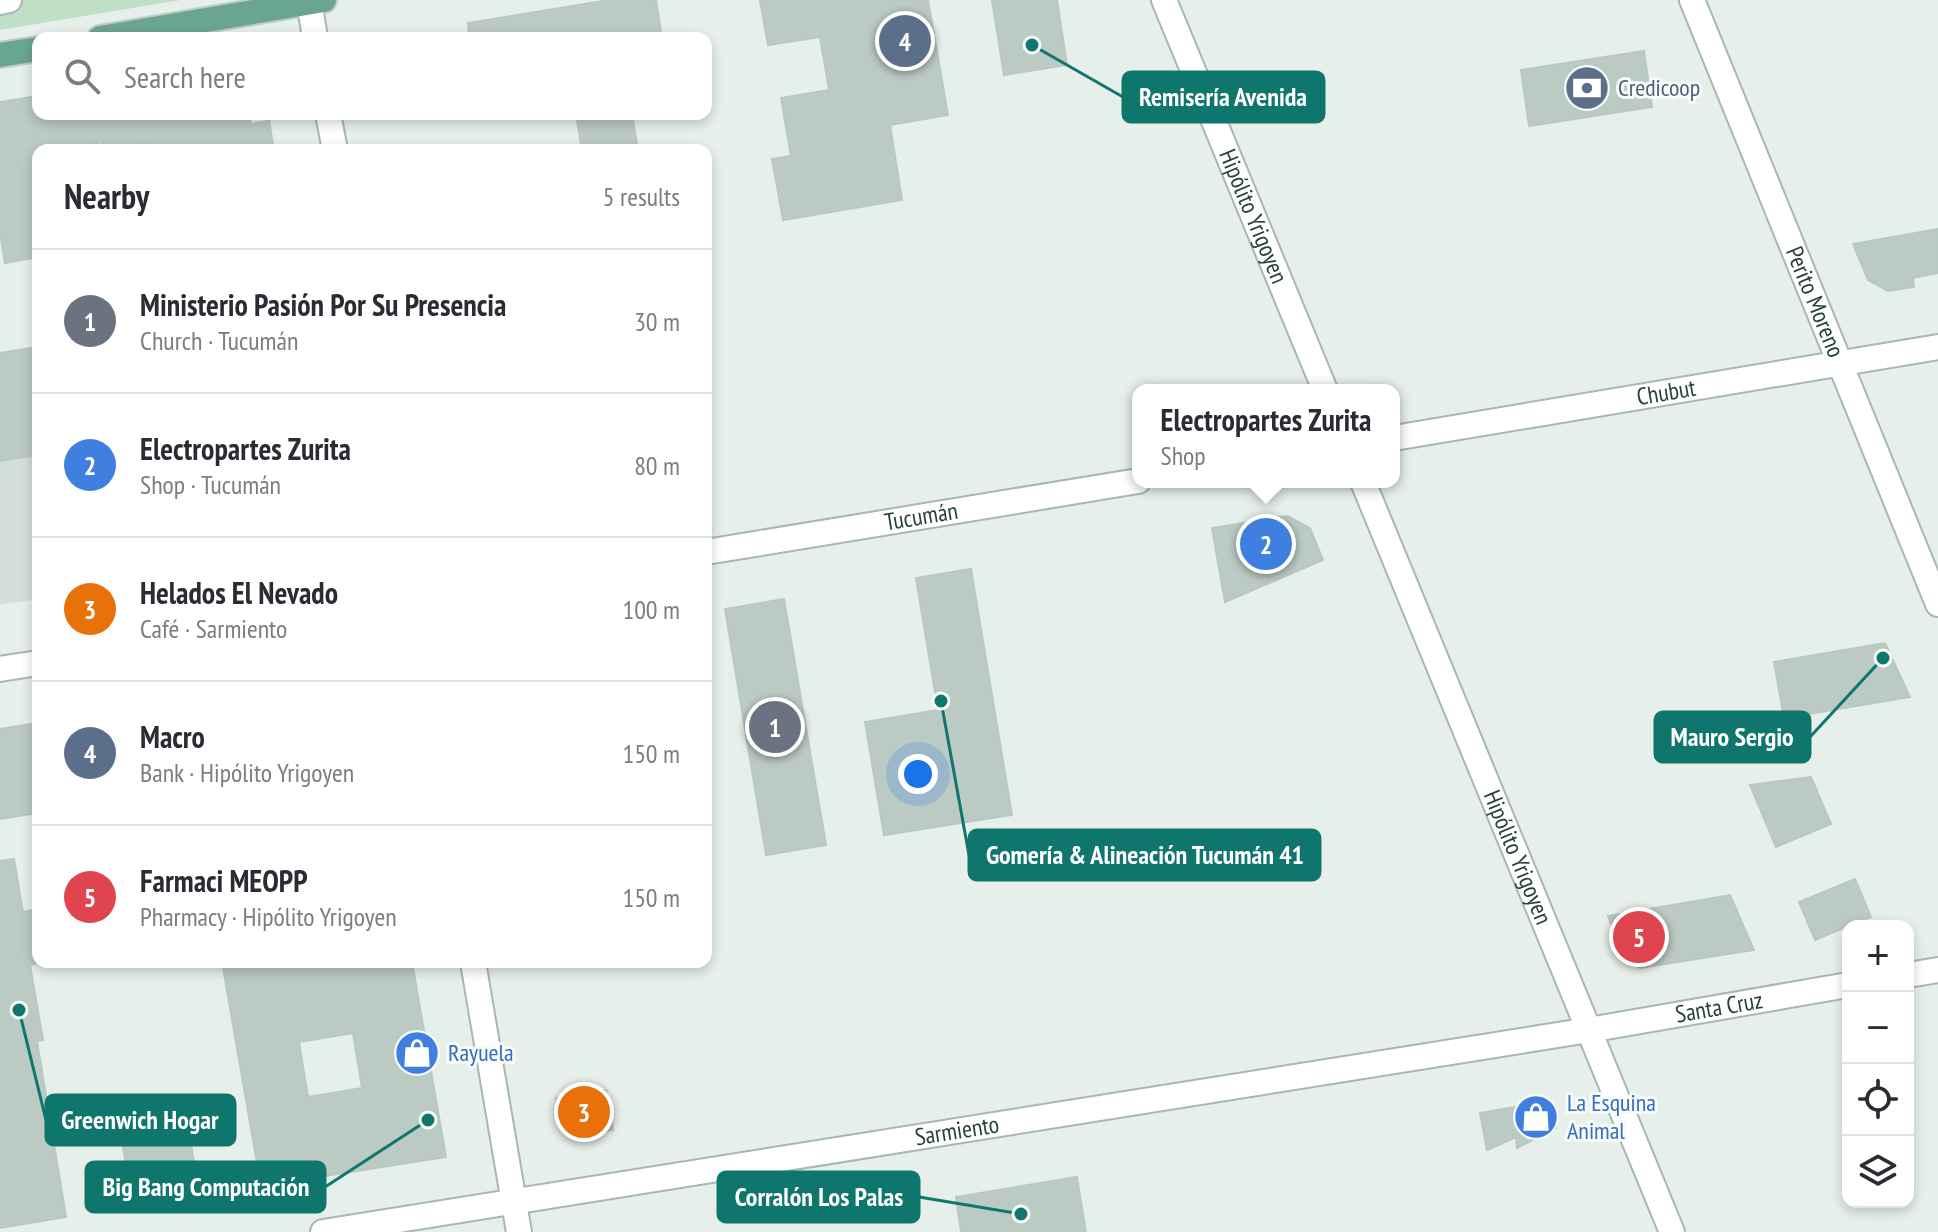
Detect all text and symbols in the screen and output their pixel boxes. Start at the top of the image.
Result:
pin: 4 [879,11,931,71]
search box [32,32,712,120]
icon: search [60,54,104,98]
text: Search here [124,57,246,96]
bank icon: Credicoop [1563,64,1611,112]
callout: Remisería Avenida [1123,72,1324,122]
place label: Credicoop [1618,72,1700,103]
text: Remisería Avenida [1139,80,1307,113]
street label: Hipólito Yrigoyen [1212,144,1295,288]
text: Nearby [64,174,149,218]
text: 5 results [603,180,680,213]
street label: Perito Moreno [1779,242,1852,362]
text: Ministerio Pasión Por Su Presencia [140,285,506,324]
text: 1 [84,305,96,338]
text: 30 m [634,305,680,338]
text: Church · Tucumán [140,324,298,357]
street label: Chubut [1634,372,1698,412]
popup [1132,384,1400,488]
text: Electropartes Zurita [1161,400,1372,439]
text: Electropartes Zurita [140,429,351,468]
text: Shop [1161,439,1206,472]
text: 2 [84,449,96,482]
text: 80 m [634,449,680,482]
text: Shop · Tucumán [140,468,281,501]
street label: Tucumán [882,495,960,537]
pin: 2 [1240,514,1292,574]
text: Helados El Nevado [140,573,338,612]
text: 3 [84,593,96,626]
text: 100 m [622,593,680,626]
text: Café · Sarmiento [140,612,287,645]
pin: 1 [749,697,801,757]
callout: Mauro Sergio [1655,712,1810,762]
text: Macro [140,717,205,756]
text: Mauro Sergio [1670,720,1794,753]
text: 4 [84,737,96,770]
text: 150 m [622,737,680,770]
your location [898,754,938,794]
text: Bank · Hipólito Yrigoyen [140,756,354,789]
street label: Hipólito Yrigoyen [1477,785,1560,929]
callout: Gomería & Alineación Tucumán 41 [969,830,1320,880]
text: Gomería & Alineación Tucumán 41 [986,838,1304,871]
text: Farmaci MEOPP [140,861,307,900]
text: 5 [84,881,96,914]
text: 150 m [622,881,680,914]
text: Pharmacy · Hipólito Yrigoyen [140,900,397,933]
pin: 5 [1613,907,1665,967]
map controls [1842,920,1914,1208]
button: + [1842,920,1914,992]
street label: Santa Cruz [1673,984,1765,1030]
button: − [1842,992,1914,1064]
shop icon: Rayuela [393,1029,441,1077]
place label: Rayuela [448,1037,514,1068]
button: locate [1842,1064,1914,1136]
pin: 3 [558,1082,610,1142]
place label: La Esquina Animal [1567,1087,1656,1146]
shop icon: La Esquina Animal [1512,1093,1560,1141]
callout: Greenwich Hogar [46,1095,235,1145]
text: Greenwich Hogar [61,1103,219,1136]
street label: Sarmiento [913,1108,1001,1152]
button: layers [1842,1136,1914,1208]
callout: Big Bang Computación [86,1162,325,1212]
text: Big Bang Computación [103,1170,309,1203]
callout: Corralón Los Palas [718,1172,919,1222]
text: Corralón Los Palas [735,1180,903,1213]

